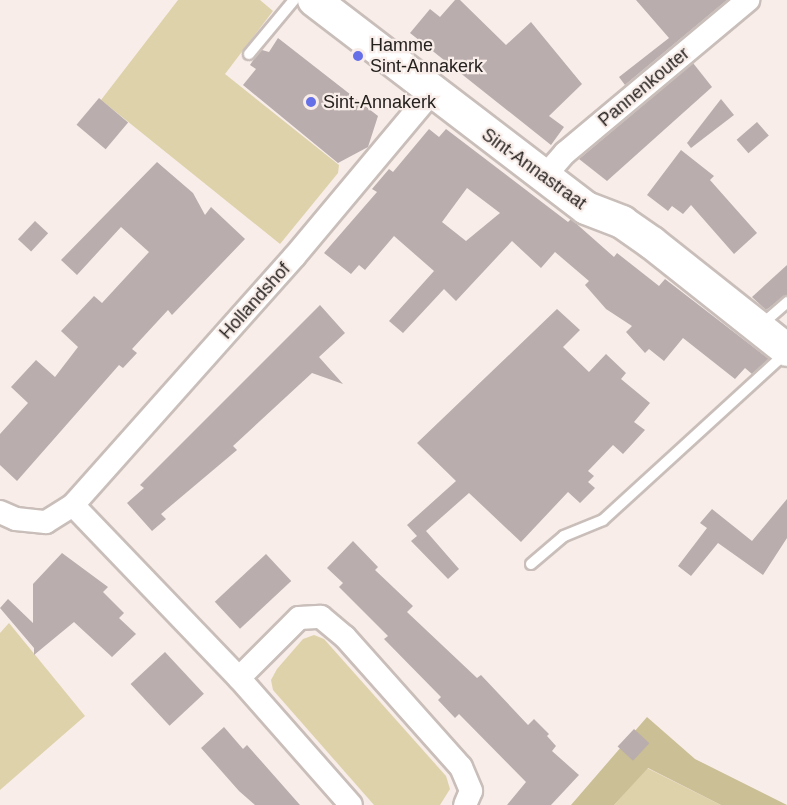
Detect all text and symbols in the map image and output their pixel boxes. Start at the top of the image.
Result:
place label: Hamme Sint-Annakerk [370,35,483,78]
street label: Pannenkouter [594,43,694,131]
marker: Hamme Sint-Annakerk [351,49,365,63]
place label: Sint-Annakerk [323,91,436,113]
marker: Sint-Annakerk [304,95,318,109]
street label: Sint-Annastraat [477,124,591,214]
street label: Hollandshof [215,258,295,344]

